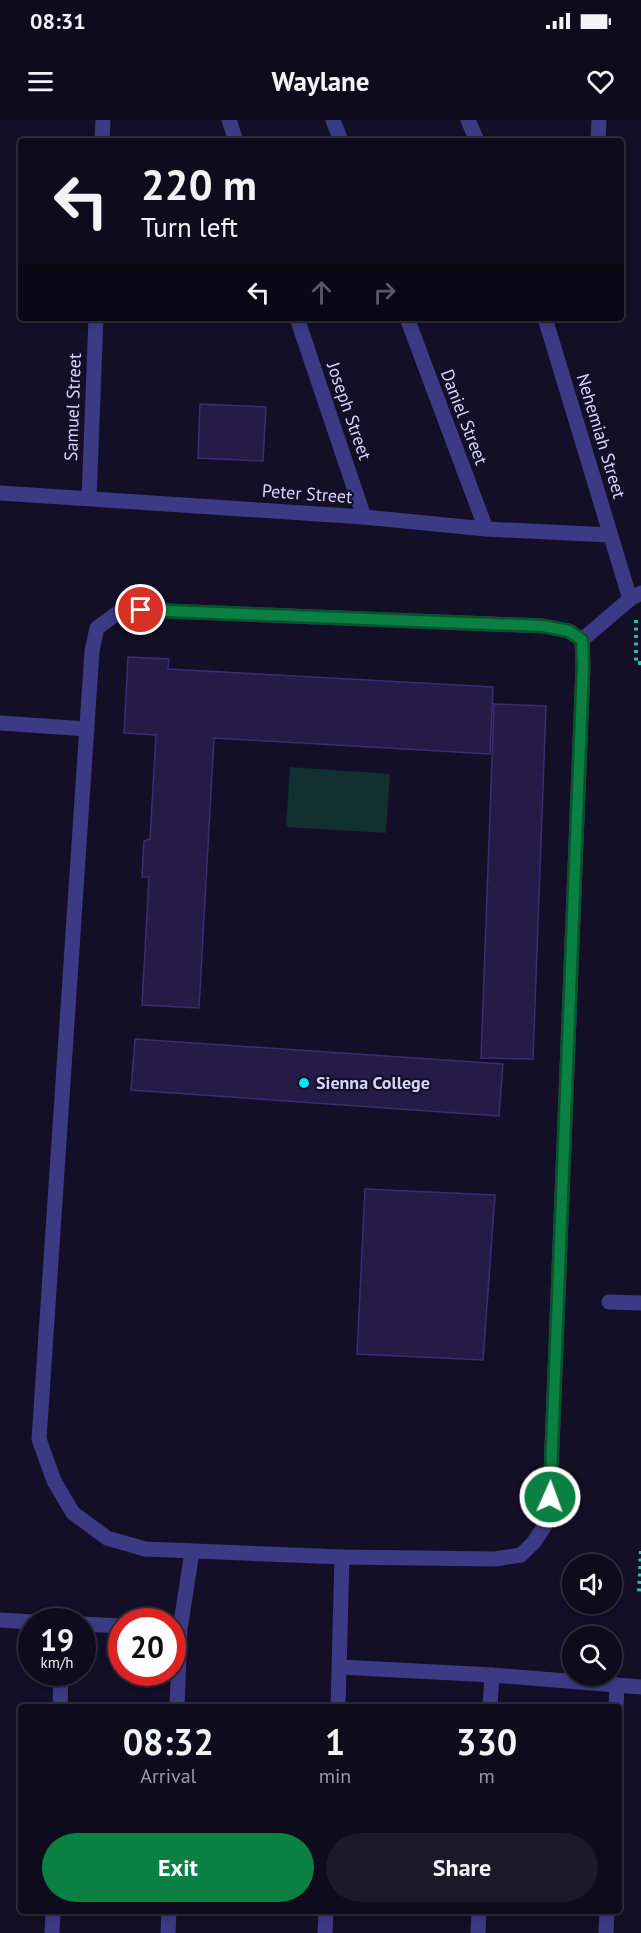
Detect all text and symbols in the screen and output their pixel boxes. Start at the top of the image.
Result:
text: 08:31 [30,7,86,35]
text: Waylane [271,64,370,98]
icon: menu [24,65,57,98]
icon: heart [584,65,617,98]
text: 220 m [141,157,257,212]
icon: left [42,162,120,240]
text: Turn left [141,210,238,244]
icon: left [242,276,275,309]
icon: ahead [305,276,338,309]
icon: right [368,276,401,309]
street label: Samuel Street [59,353,86,461]
street label: Joseph Street [322,358,377,463]
street label: Daniel Street [436,366,493,468]
street label: Nehemiah Street [572,371,631,501]
street label: Peter Street [261,479,353,508]
pin [115,584,166,635]
icon: arrive [124,593,157,626]
place label: Sienna College [316,1071,430,1094]
marker: Sienna College [297,1076,311,1090]
position arrow [518,1465,582,1529]
map controls [562,1554,622,1686]
button: sound [562,1554,622,1614]
speed limit sign: 20 [108,1608,186,1686]
text: 19 [40,1620,74,1659]
button: search [562,1626,622,1686]
text: km/h [41,1653,73,1672]
text: 08:32 [123,1718,214,1765]
text: 1 [325,1718,345,1765]
text: 330 [456,1718,517,1765]
text: Arrival [140,1763,196,1789]
text: min [319,1763,351,1789]
text: m [479,1763,495,1789]
button: Exit [42,1833,314,1902]
button: Share [326,1833,598,1902]

